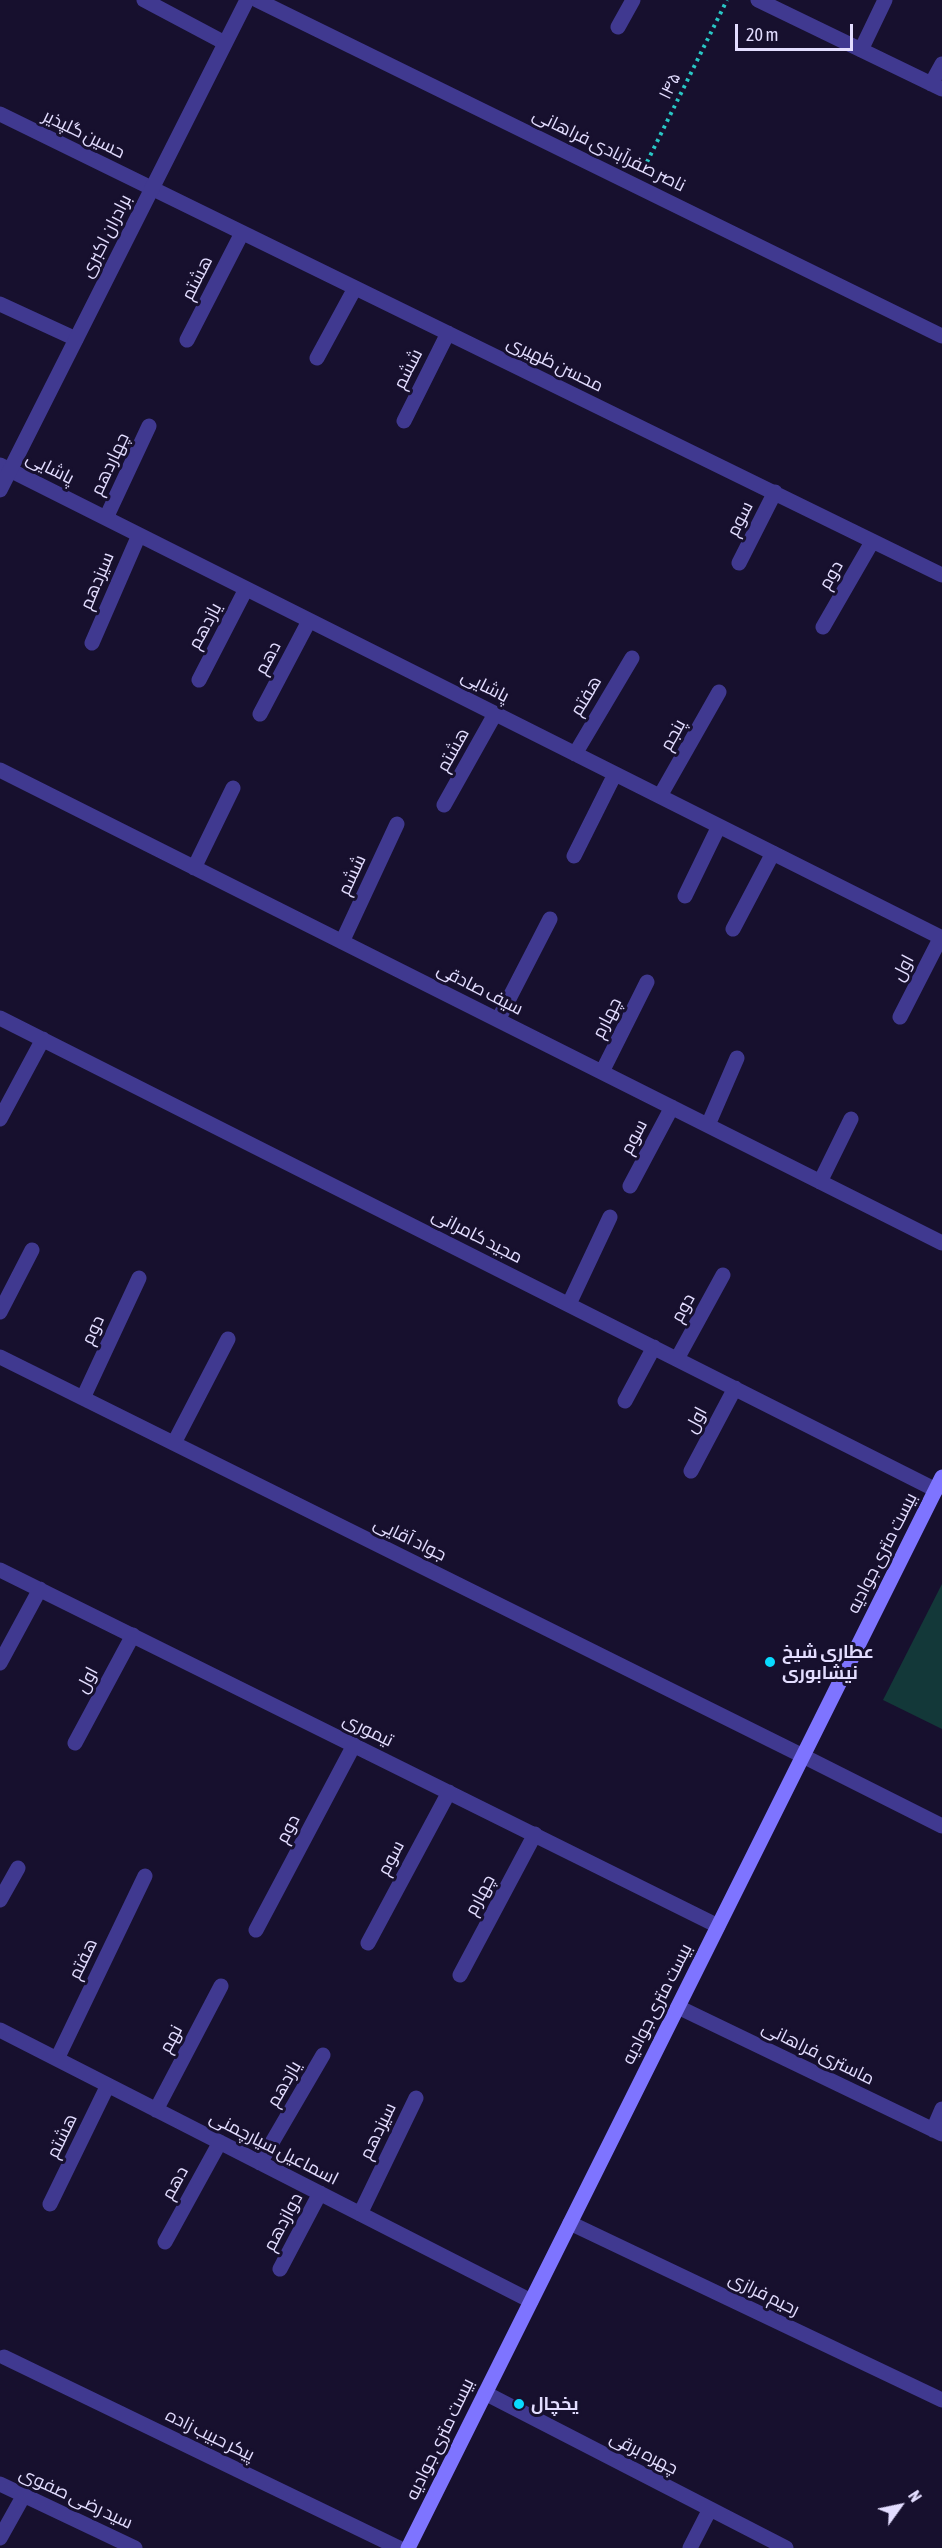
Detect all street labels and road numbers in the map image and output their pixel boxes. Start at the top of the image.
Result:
street label: ۱۴۵ [654,69,686,103]
street label: ناصر صفرآبادی فراهانی [529,104,689,196]
street label: حسین گلپذیر [39,105,129,163]
street label: برادران اکبری [76,191,136,281]
street label: هشتم [177,252,217,304]
street label: محسن ظهیری [503,331,607,397]
street label: ششم [389,345,427,393]
street label: چهاردهم [86,429,134,499]
street label: پاشایی [22,447,78,489]
street label: سوم [722,498,758,540]
street label: سیزدهم [75,549,119,613]
street label: دوم [814,557,848,593]
street label: یازدهم [184,599,226,653]
street label: دهم [250,638,286,678]
street label: پاشایی [457,665,513,707]
street label: هفتم [566,672,606,720]
street label: پنجم [656,715,690,755]
street label: هشتم [432,724,474,776]
street label: ششم [333,851,371,899]
street label: اول [887,951,919,985]
street label: سیف صادقی [433,958,527,1020]
street label: چهارم [588,994,626,1042]
street label: سوم [616,1116,652,1158]
street label: مجید کامرانی [428,1204,526,1268]
street label: دوم [666,1290,700,1326]
street label: دوم [77,1312,109,1348]
street label: اول [680,1403,712,1437]
street label: بیست متری جوادیه [842,1489,922,1617]
street label: جواد آقایی [370,1512,450,1566]
street label: اول [71,1663,103,1697]
street label: تیموری [339,1709,397,1751]
street label: دوم [271,1811,305,1847]
street label: سوم [373,1837,409,1879]
street label: چهارم [460,1871,500,1919]
street label: هفتم [64,1935,102,1983]
street label: بیست متری جوادیه [617,1940,697,2068]
street label: ماستری فراهانی [758,2016,878,2090]
street label: نهم [155,2021,187,2057]
street label: یازدهم [262,2057,306,2111]
street label: سیزدهم [355,2099,401,2163]
street label: اسماعیل سیارچمنی [206,2106,342,2190]
street label: هشتم [42,2110,82,2162]
street label: دهم [157,2163,193,2203]
street label: دوازدهم [259,2189,307,2255]
street label: رحیم فرازی [725,2268,803,2320]
street label: بیست متری جوادیه [401,2375,479,2503]
street label: پیکر حبیب زاده [162,2404,258,2466]
street label: چهره برقی [606,2427,682,2479]
street label: سید رضی صفوی [16,2462,136,2534]

